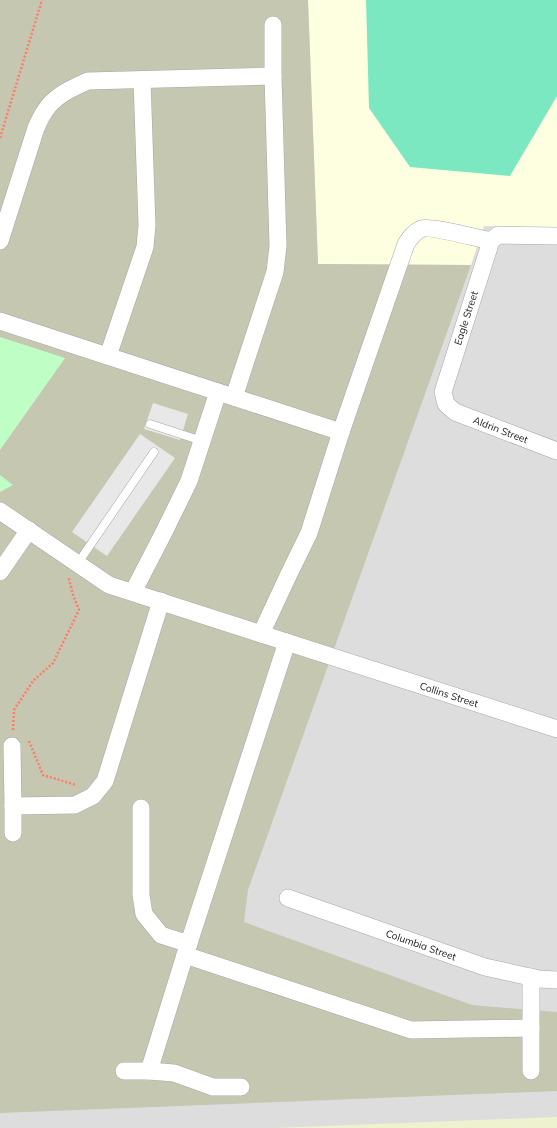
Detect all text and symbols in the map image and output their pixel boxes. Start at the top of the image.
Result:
street label: Eagle Street [451,289,481,347]
street label: Aldrin Street [471,413,531,446]
street label: Collins Street [418,679,480,710]
street label: Columbia Street [384,926,459,963]

